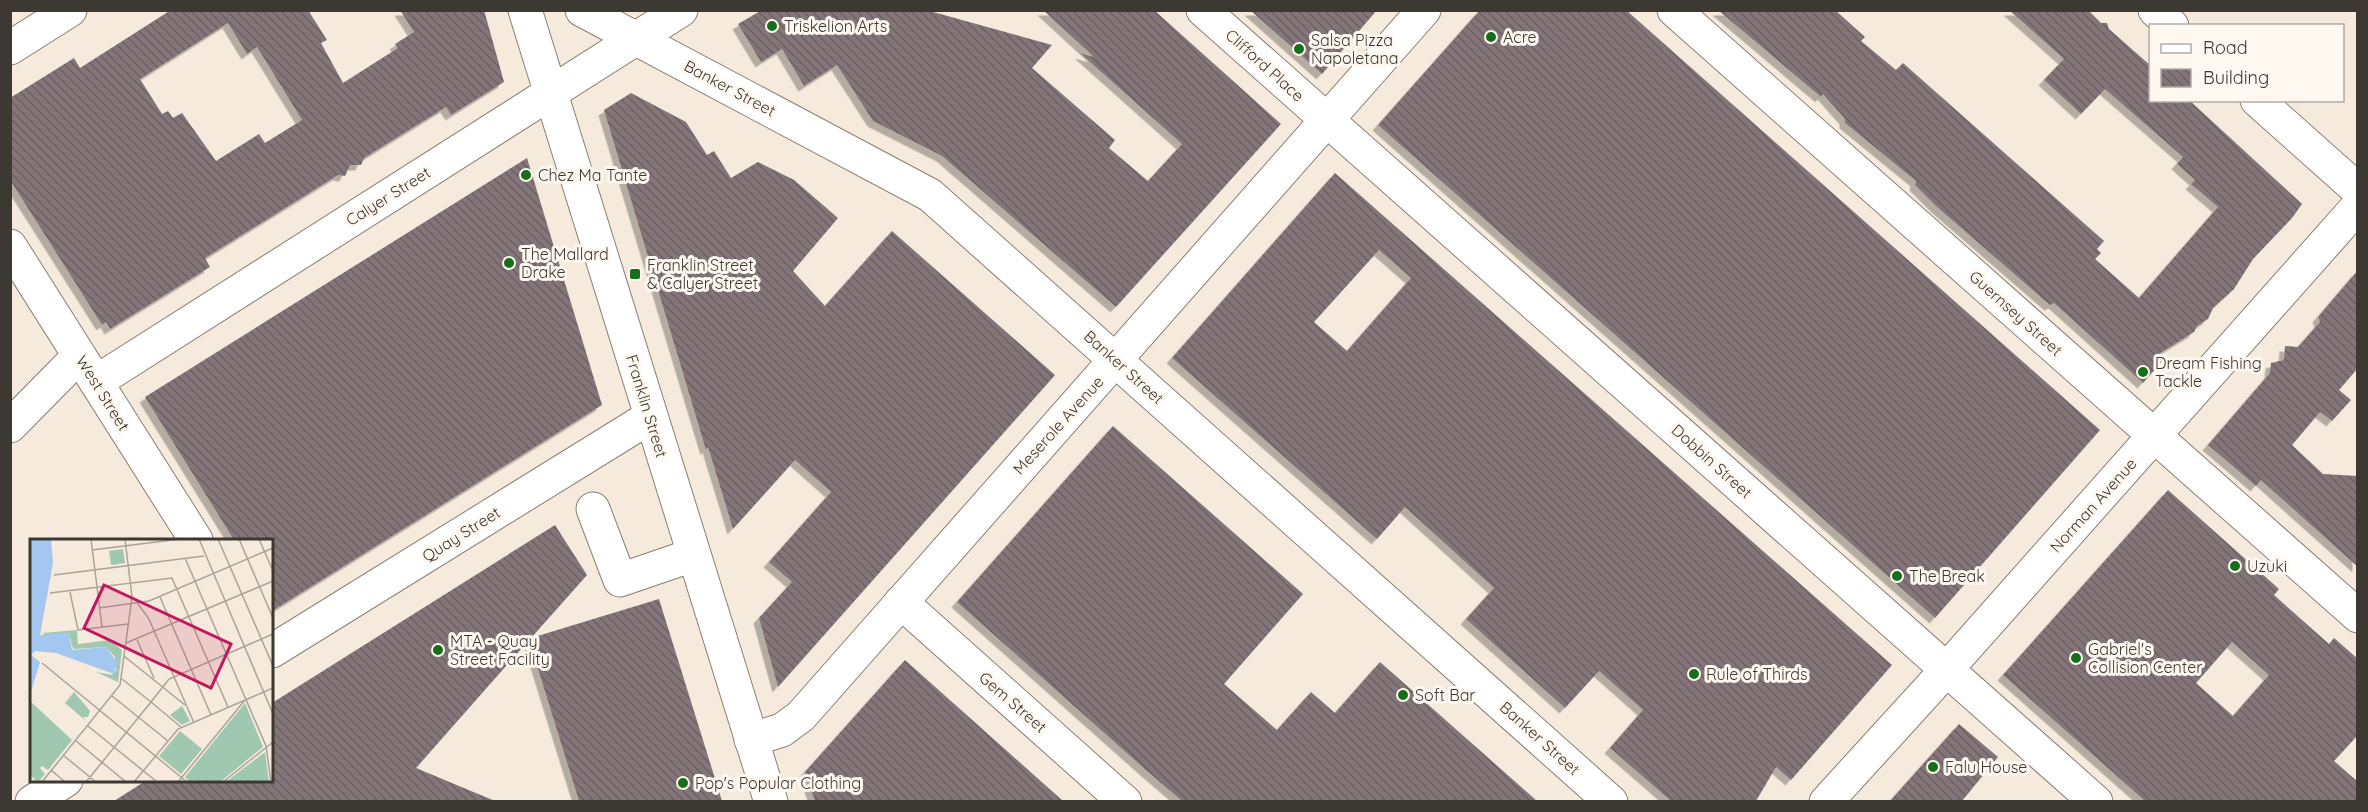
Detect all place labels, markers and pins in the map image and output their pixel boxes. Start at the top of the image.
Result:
place label: Triskelion Arts [784,16,887,36]
marker: Triskelion Arts [765,19,779,33]
place label: Acre [1503,27,1537,47]
place label: Salsa Pizza Napoletana [1311,30,1398,68]
marker: Acre [1484,30,1498,44]
marker: Salsa Pizza Napoletana [1292,42,1306,56]
place label: Chez Ma Tante [538,165,647,185]
marker: Chez Ma Tante [519,168,533,182]
place label: The Mallard Drake [521,244,609,282]
place label: Franklin Street & Calyer Street [647,255,758,293]
marker: The Mallard Drake [502,256,516,270]
marker: Franklin Street & Calyer Street [628,267,642,281]
place label: Dream Fishing Tackle [2155,353,2262,391]
marker: Dream Fishing Tackle [2136,365,2150,379]
place label: Uzuki [2247,556,2287,576]
marker: Uzuki [2228,559,2242,573]
place label: The Break [1909,566,1985,586]
marker: The Break [1890,569,1904,583]
place label: MTA - Quay Street Facility [450,631,550,669]
place label: Gabriel's Collision Center [2088,639,2202,677]
marker: MTA - Quay Street Facility [431,643,445,657]
marker: Gabriel's Collision Center [2069,651,2083,665]
place label: Rule of Thirds [1706,664,1808,684]
marker: Rule of Thirds [1687,667,1701,681]
place label: Soft Bar [1415,685,1476,705]
marker: Soft Bar [1396,688,1410,702]
place label: Falu House [1945,757,2027,777]
marker: Falu House [1926,760,1940,774]
place label: Pop's Popular Clothing [695,773,861,793]
marker: Pop's Popular Clothing [676,776,690,790]

